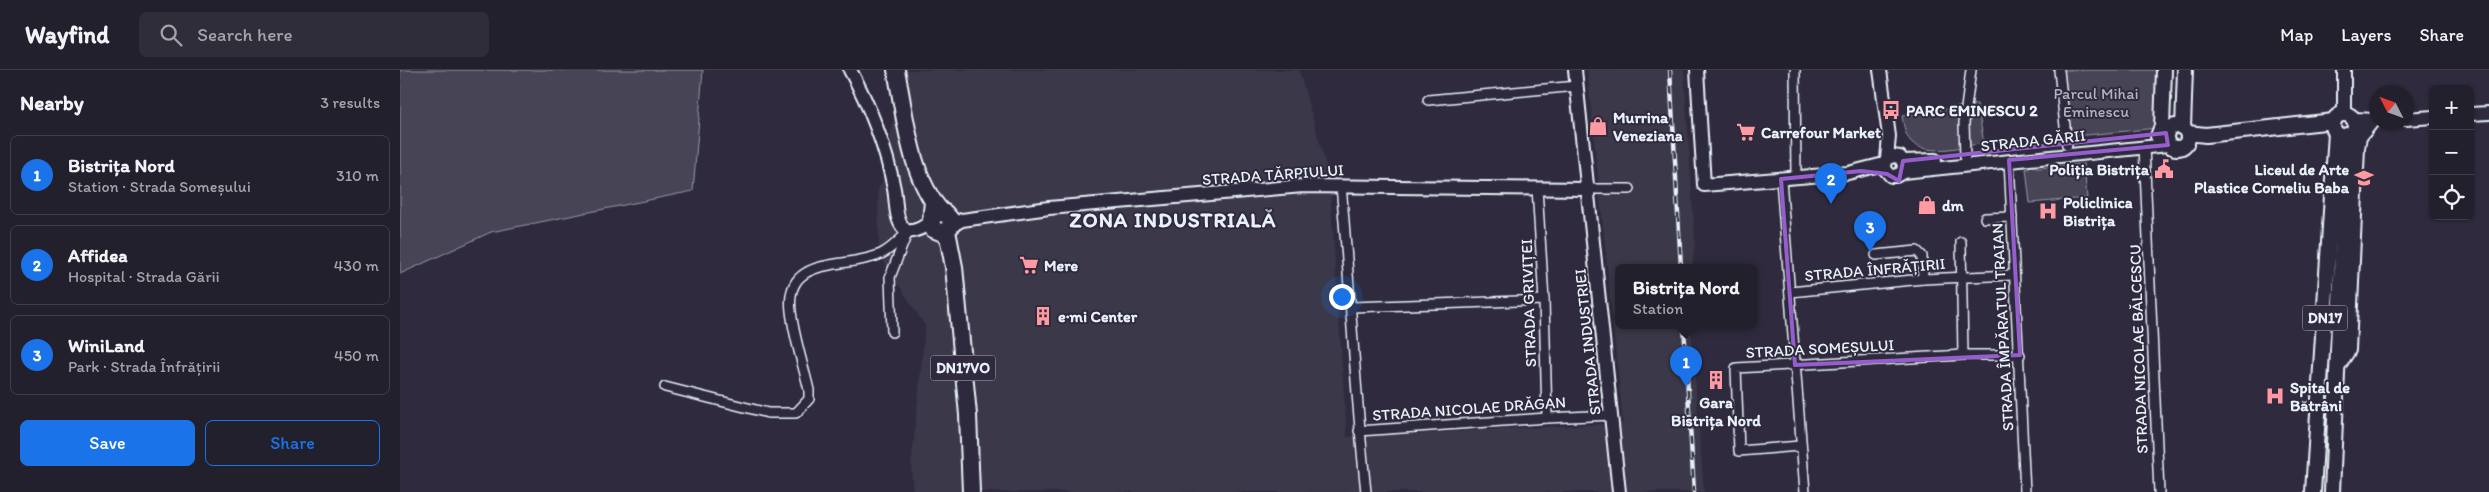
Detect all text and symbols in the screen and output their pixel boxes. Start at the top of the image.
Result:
search box [139,12,489,57]
text: Wayfind [25,20,109,49]
icon: search [157,21,185,49]
text: Search here [197,23,293,46]
text: Map [2280,24,2313,46]
text: Layers [2341,24,2391,46]
text: Share [2419,24,2464,46]
park label: Parcul Mihai Eminescu [2053,84,2139,121]
north arrow [2369,85,2414,130]
map controls [2429,85,2474,220]
button: + [2429,85,2474,130]
text: Nearby [20,90,84,115]
text: 3 results [320,93,380,112]
bus stop icon: PARC EMINESCU 2 [1880,99,1902,121]
place label: PARC EMINESCU 2 [1906,101,2038,120]
place label: Murrina Veneziana [1613,108,1683,145]
shop icon: Murrina Veneziana [1587,115,1609,137]
supermarket icon: Carrefour Market [1735,121,1757,143]
place label: Carrefour Market [1761,123,1881,142]
street label: STRADA GĂRII [1980,126,2087,155]
button: − [2429,130,2474,175]
text: Bistrița Nord [68,154,175,177]
public building icon: Poliția Bistrița [2153,158,2175,180]
street label: STRADA TĂRPIULUI [1202,160,1345,189]
place label: Poliția Bistrița [2049,160,2150,180]
place label: Liceul de Arte Plastice Corneliu Baba [2194,160,2350,197]
pin: 2 [1815,163,1847,204]
text: 1 [33,166,41,185]
text: 310 m [336,166,379,185]
school or university icon: Liceul de Arte Plastice Corneliu Baba [2353,167,2375,189]
button: locate [2429,175,2474,220]
text: Station · Strada Someșului [68,177,251,196]
place label: Policlinica Bistrița [2063,193,2133,231]
shop icon: dm [1916,194,1938,216]
place label: dm [1942,196,1964,215]
hospital icon: Policlinica Bistrița [2037,200,2059,222]
district label: ZONA INDUSTRIALĂ [1070,207,1276,232]
pin: 3 [1854,211,1886,252]
street label: STRADA ÎMPĂRATUL TRAIAN [1988,222,2017,431]
street label: STRADA GRIVIȚEI [1517,238,1540,368]
text: Affidea [68,244,128,267]
street label: STRADA NICOLAE BĂLCESCU [2125,244,2152,454]
supermarket icon: Mere [1018,254,1040,276]
street label: STRADA ÎNFRĂȚIRII [1804,254,1946,285]
text: 2 [33,256,41,275]
text: 430 m [334,256,379,275]
place label: Mere [1044,256,1079,275]
popup [1615,264,1757,329]
text: Hospital · Strada Gării [68,267,220,286]
street label: STRADA INDUSTRIEI [1570,268,1605,416]
text: Bistrița Nord [1633,276,1739,299]
your location [1329,284,1355,310]
text: Station [1633,299,1683,318]
building icon: e·mi Center [1032,305,1054,327]
road number: DN17 [2302,306,2348,330]
place label: e·mi Center [1058,307,1138,326]
text: WiniLand [68,334,145,357]
street label: STRADA SOMEȘULUI [1745,335,1895,362]
text: 3 [33,346,41,365]
text: 450 m [334,346,379,365]
pin: 1 [1670,346,1702,387]
road number: DN17VO [930,356,996,380]
text: Park · Strada Înfrățirii [68,357,220,376]
building icon: Gara Bistrița Nord [1705,369,1727,391]
place label: Spital de Bătrâni [2290,378,2350,415]
hospital icon: Spital de Bătrâni [2264,385,2286,407]
street label: STRADA NICOLAE DRĂGAN [1372,392,1566,425]
place label: Gara Bistrița Nord [1671,393,1761,431]
button: Save [20,420,195,466]
button: Share [205,420,380,466]

